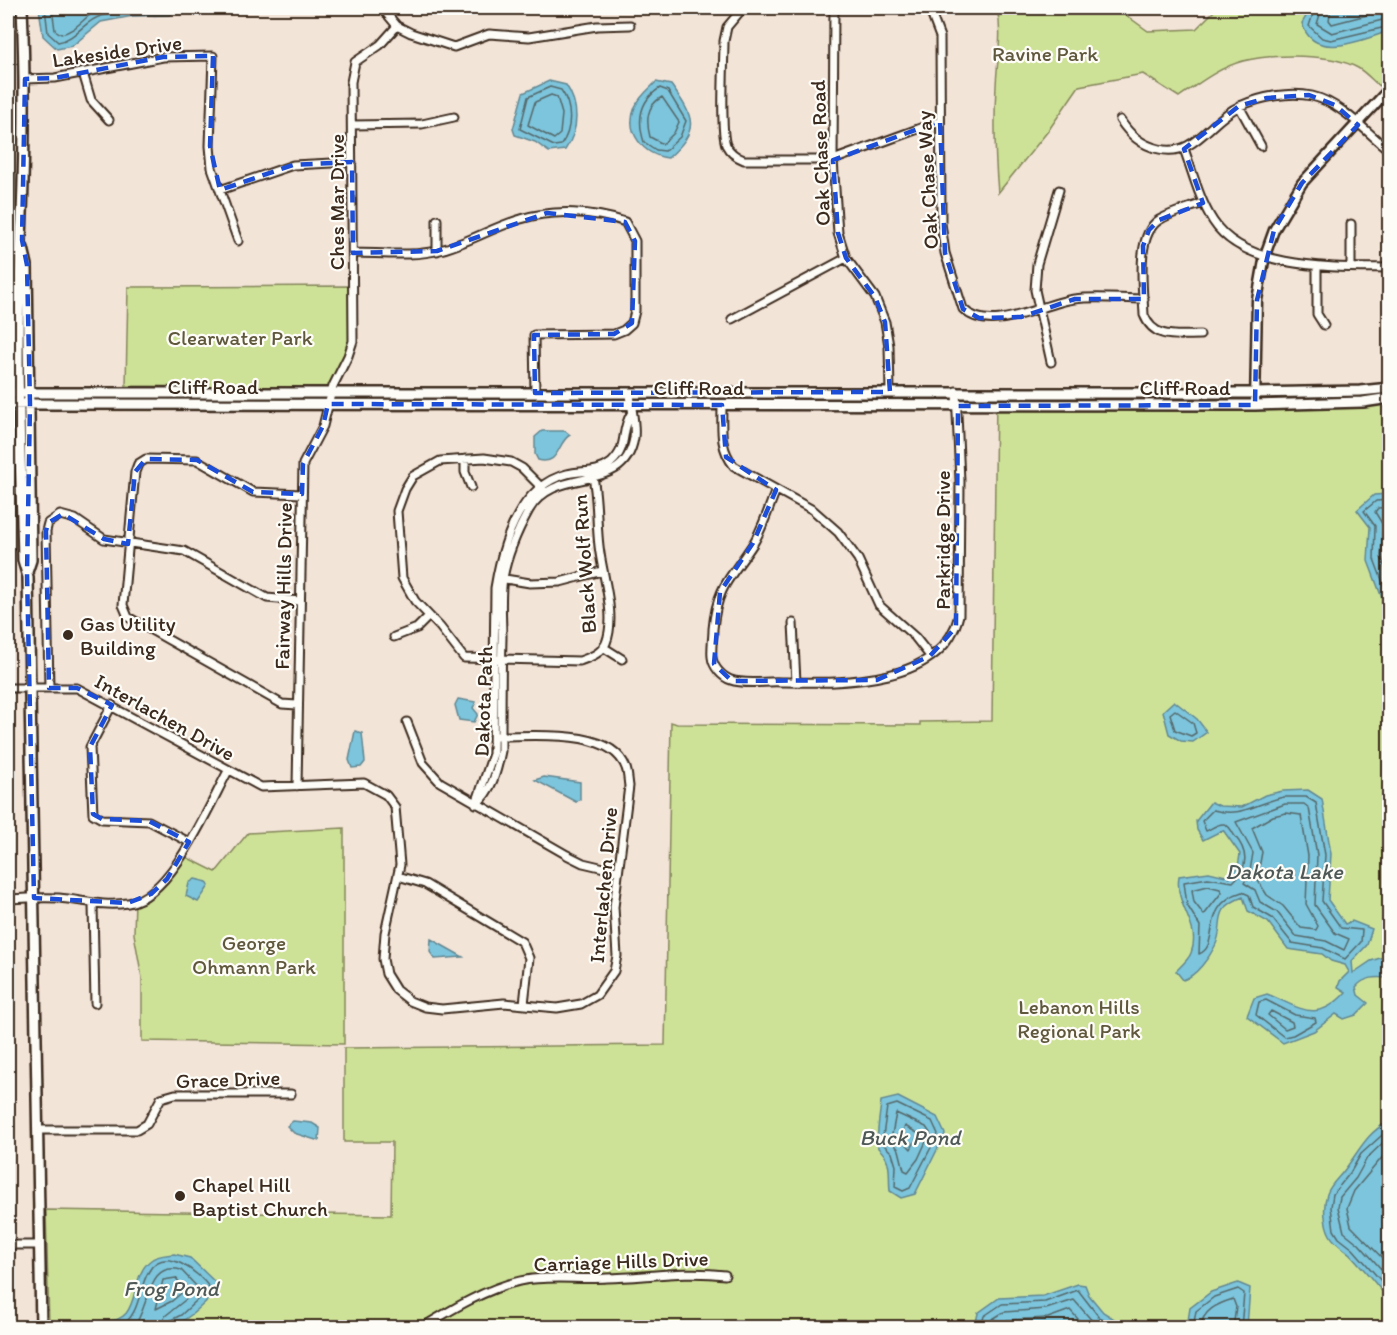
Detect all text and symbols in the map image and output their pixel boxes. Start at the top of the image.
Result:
street label: Lakeside Drive [51,30,183,72]
park label: Ravine Park [992,41,1098,66]
street label: Oak Chase Road [805,79,835,226]
street label: Oak Chase Way [911,110,943,250]
street label: Ches Mar Drive [324,134,349,270]
park label: Clearwater Park [168,325,313,350]
street label: Cliff Road [167,374,259,399]
street label: Cliff Road [653,375,745,400]
street label: Cliff Road [1139,375,1231,400]
street label: Parkridge Drive [930,470,955,610]
street label: Black Wolf Run [567,494,601,634]
street label: Fairway Hills Drive [269,502,297,670]
place label: Gas Utility Building [80,611,176,660]
marker: Gas Utility Building [61,628,75,642]
street label: Dakota Path [469,644,497,757]
street label: Interlachen Drive [90,668,240,766]
street label: Interlachen Drive [584,806,622,964]
water label: Dakota Lake [1225,858,1344,885]
park label: George Ohmann Park [192,930,316,979]
park label: Lebanon Hills Regional Park [1017,994,1141,1043]
street label: Grace Drive [175,1065,281,1093]
water label: Buck Pond [859,1124,962,1151]
place label: Chapel Hill Baptist Church [192,1172,328,1221]
marker: Chapel Hill Baptist Church [173,1189,187,1203]
street label: Carriage Hills Drive [533,1245,709,1277]
water label: Frog Pond [123,1275,221,1302]

